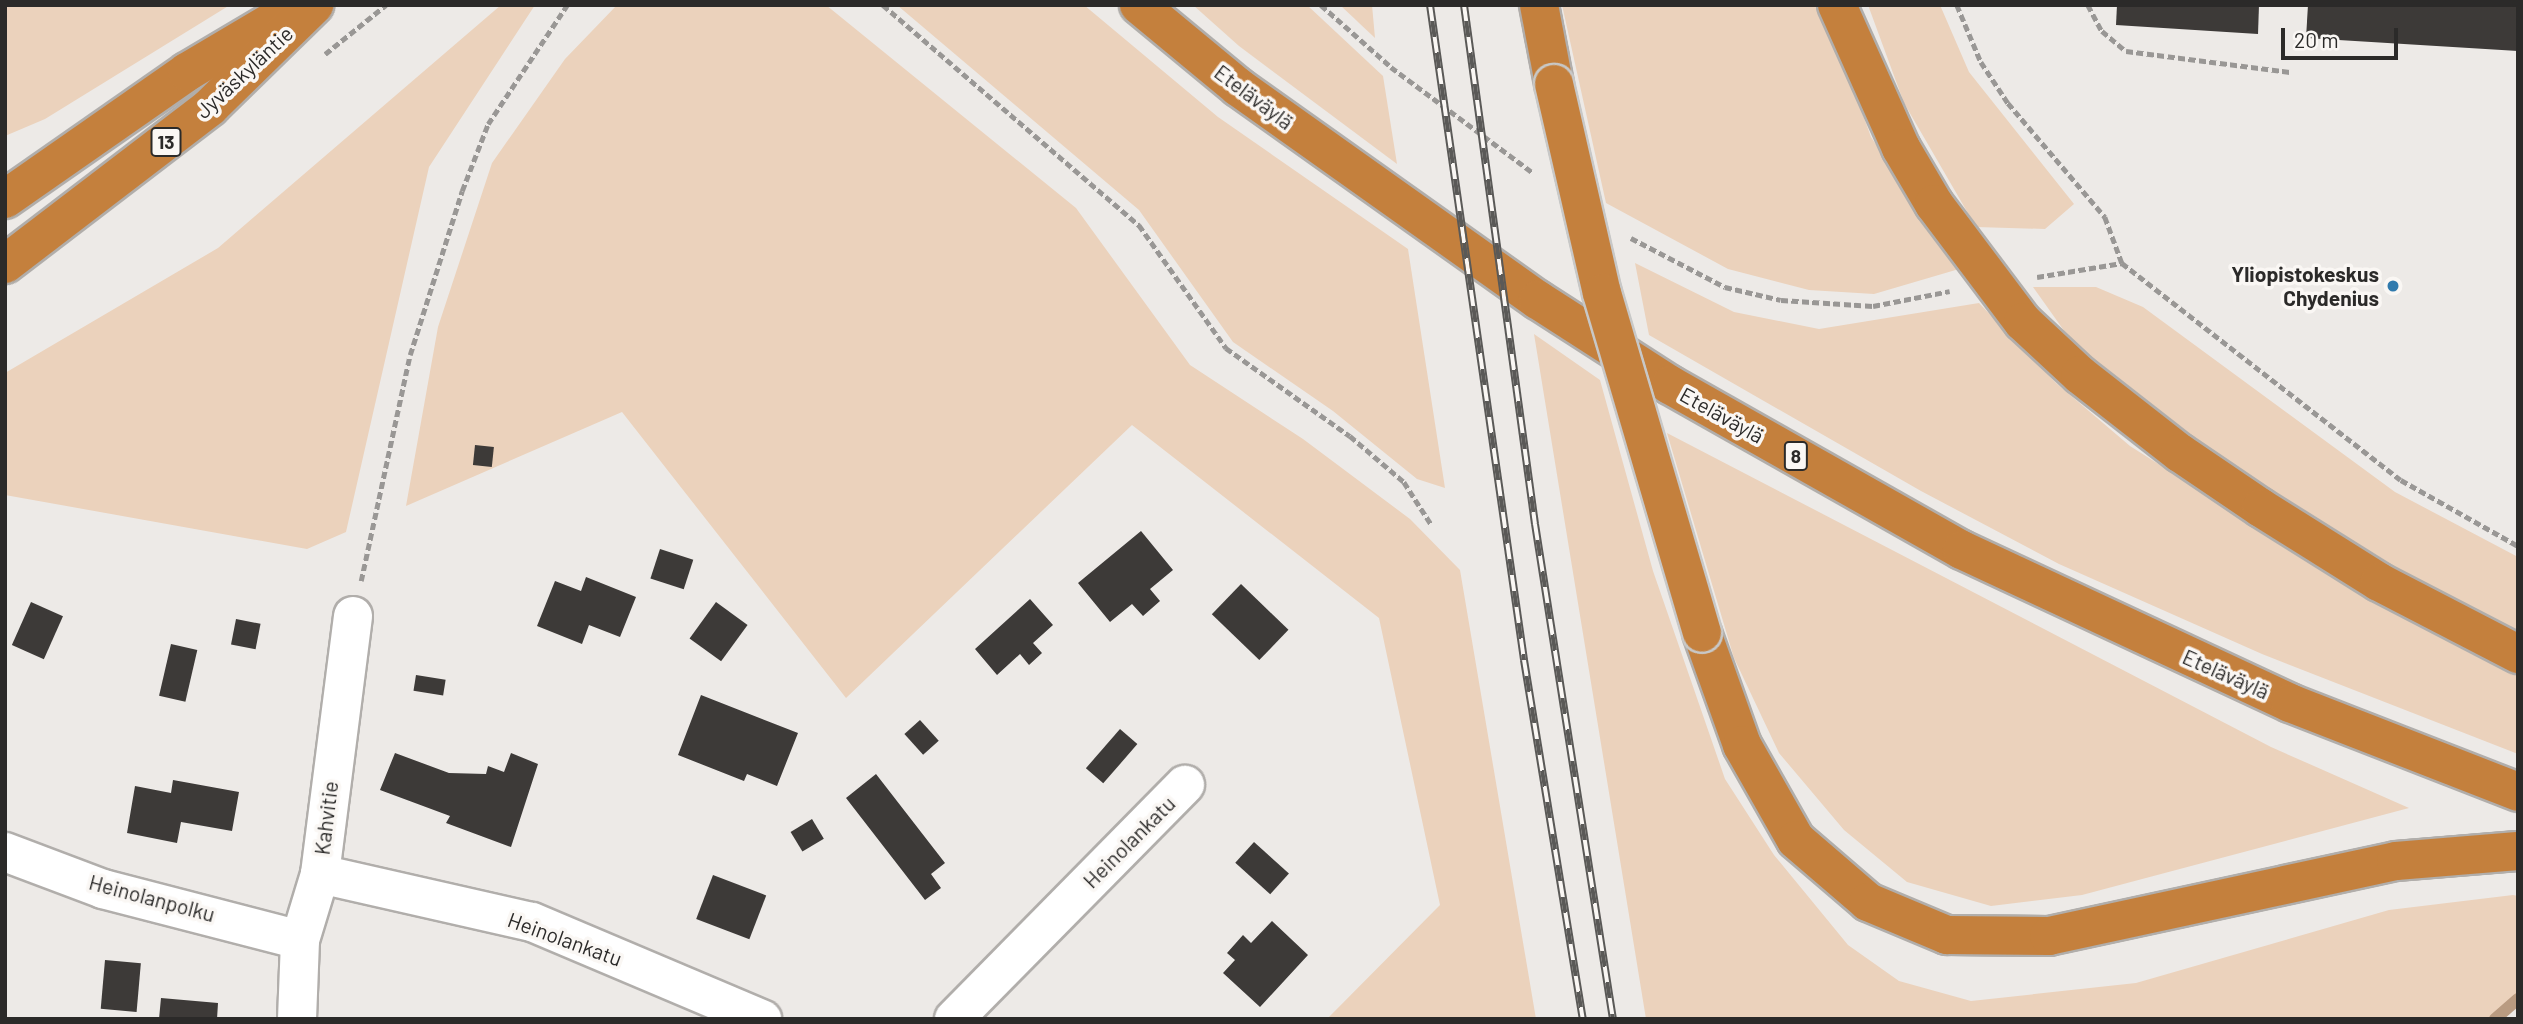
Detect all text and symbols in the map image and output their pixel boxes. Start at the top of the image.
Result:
scale bar [2285,14,2402,58]
street label: Jyväskyläntie [190,21,298,123]
text: 20 m [2294,27,2339,52]
street label: Eteläväylä [1210,59,1298,135]
road number: 13 [150,126,182,158]
place label: Yliopistokeskus Chydenius [2231,261,2379,311]
marker: Yliopistokeskus Chydenius [2385,278,2401,294]
street label: Eteläväylä [1676,382,1768,448]
road number: 8 [1784,440,1808,471]
street label: Eteläväylä [2179,644,2273,704]
street label: Kahvitie [309,780,343,856]
street label: Heinolankatu [1078,791,1180,893]
street label: Heinolanpolku [86,869,218,927]
street label: Heinolankatu [504,907,626,971]

